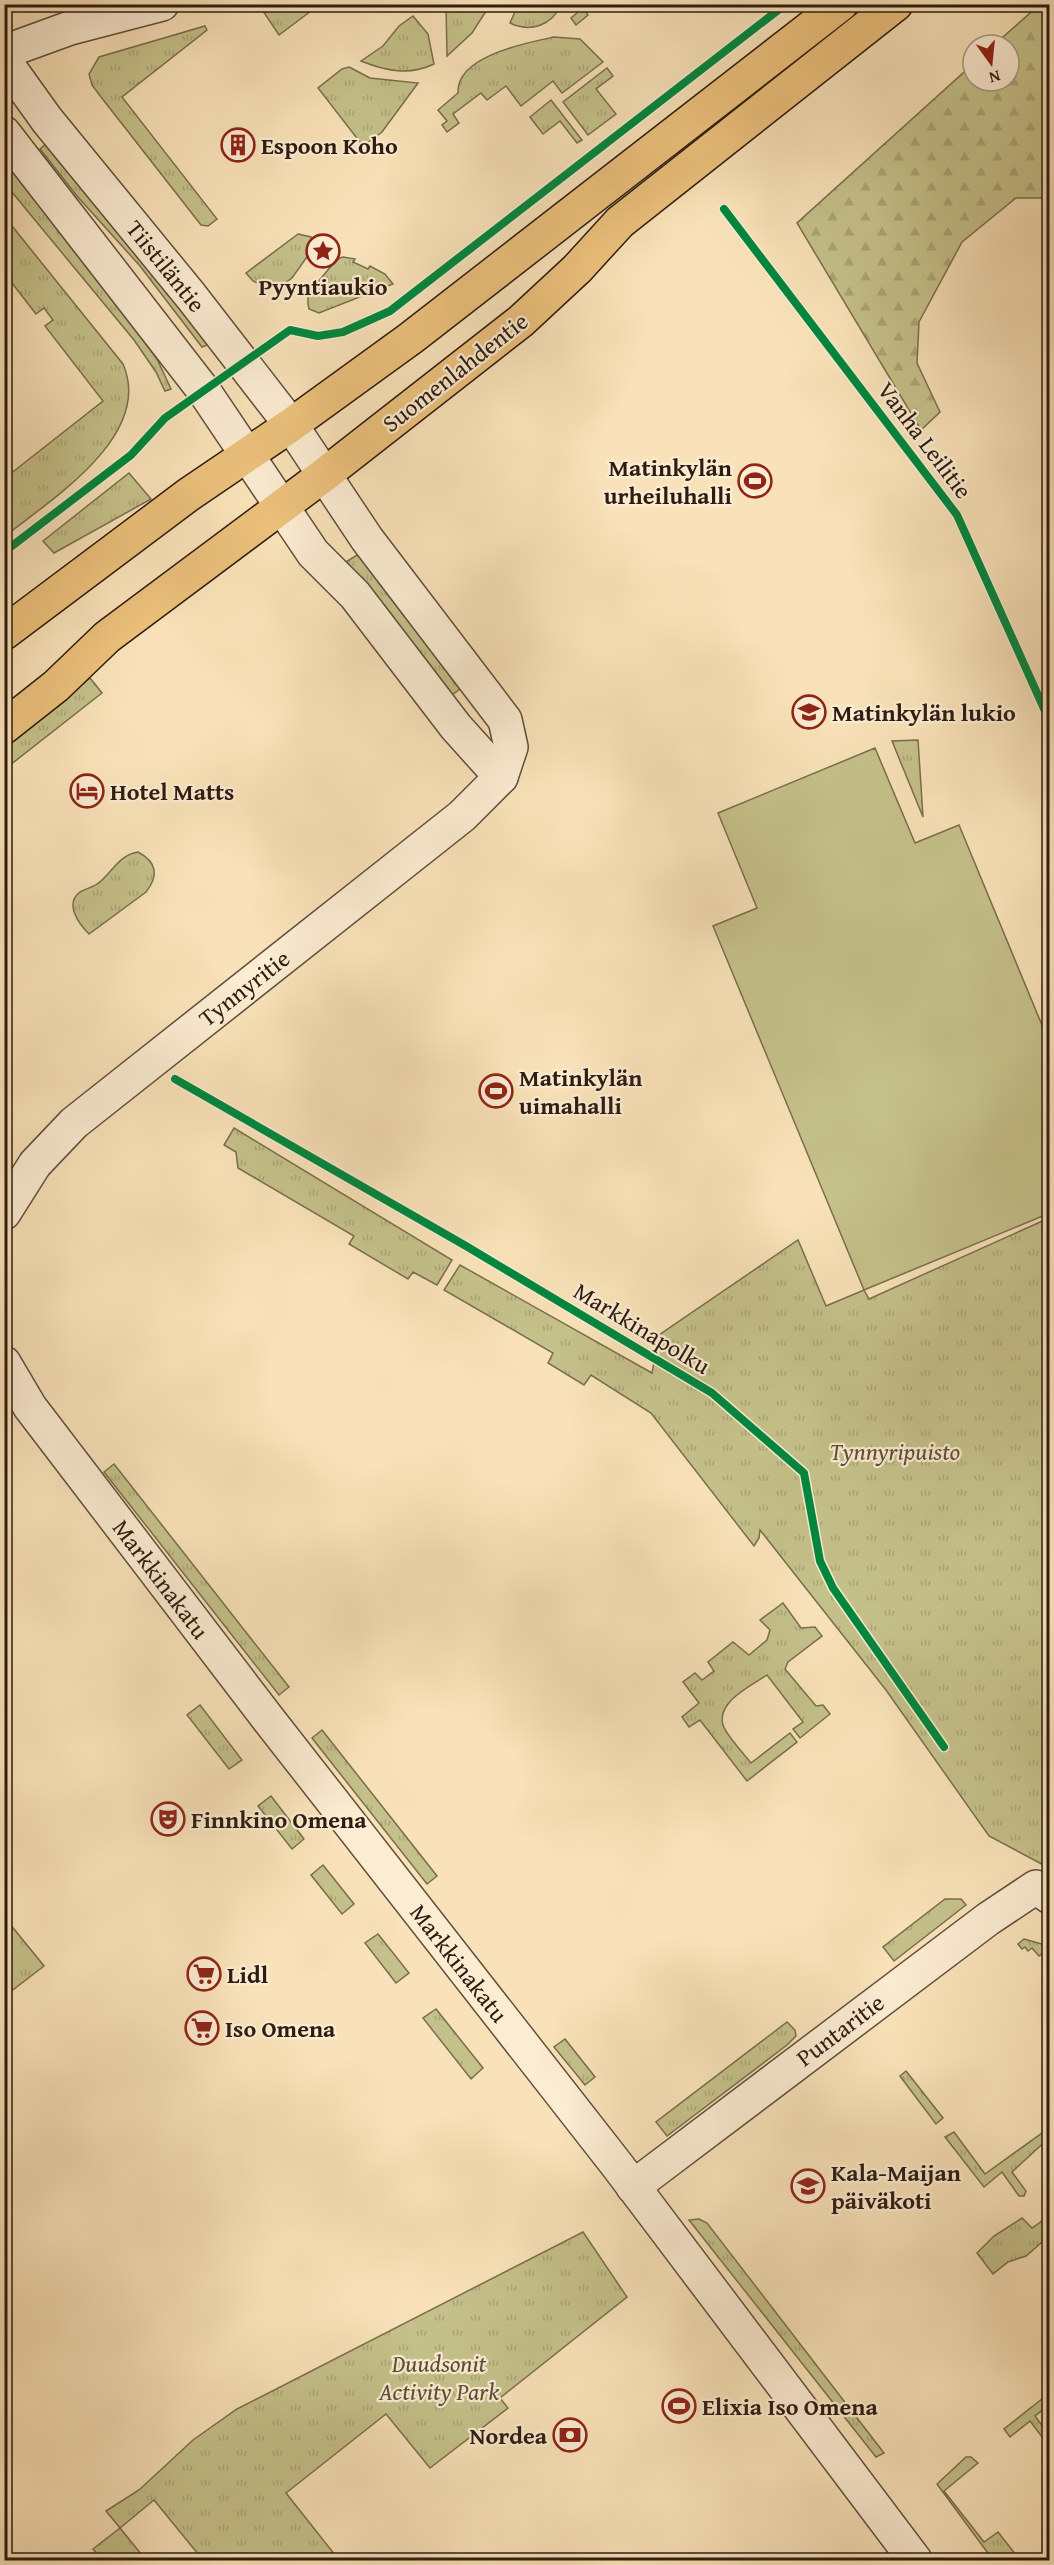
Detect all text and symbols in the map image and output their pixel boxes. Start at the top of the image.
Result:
north arrow [961,33,1021,93]
text: N [986,65,1003,91]
building icon: Espoon Koho [220,127,256,163]
place label: Espoon Koho [261,128,398,163]
street label: Tiistiläntie [118,212,214,320]
place icon: Pyyntiaukio [305,233,341,269]
place label: Pyyntiaukio [258,269,388,304]
street label: Suomenlahdentie [375,304,535,440]
street label: Vanha Leilitie [869,374,981,506]
place label: Matinkylän urheiluhalli [604,450,732,513]
sports icon: Matinkylän urheiluhalli [737,463,773,499]
school or university icon: Matinkylän lukio [791,694,827,730]
place label: Matinkylän lukio [832,695,1016,730]
hotel icon: Hotel Matts [69,773,105,809]
place label: Hotel Matts [110,774,234,809]
street label: Tynnyritie [191,941,297,1035]
place label: Matinkylän uimahalli [519,1060,643,1123]
sports icon: Matinkylän uimahalli [478,1073,514,1109]
street label: Markkinapolku [567,1273,717,1383]
park label: Tynnyripuisto [830,1434,960,1469]
street label: Markkinakatu [104,1512,218,1646]
theatre icon: Finnkino Omena [150,1801,186,1837]
place label: Finnkino Omena [191,1802,367,1837]
street label: Markkinakatu [402,1896,516,2030]
supermarket icon: Lidl [186,1956,222,1992]
place label: Lidl [227,1957,269,1992]
street label: Puntaritie [789,1985,891,2075]
supermarket icon: Iso Omena [184,2010,220,2046]
place label: Iso Omena [225,2011,336,2046]
place label: Kala-Maijan päiväkoti [831,2155,961,2218]
school or university icon: Kala-Maijan päiväkoti [790,2168,826,2204]
park label: Duudsonit Activity Park [378,2346,499,2409]
sports icon: Elixia Iso Omena [661,2388,697,2424]
place label: Elixia Iso Omena [702,2389,879,2424]
bank icon: Nordea [552,2417,588,2453]
place label: Nordea [470,2418,548,2453]

